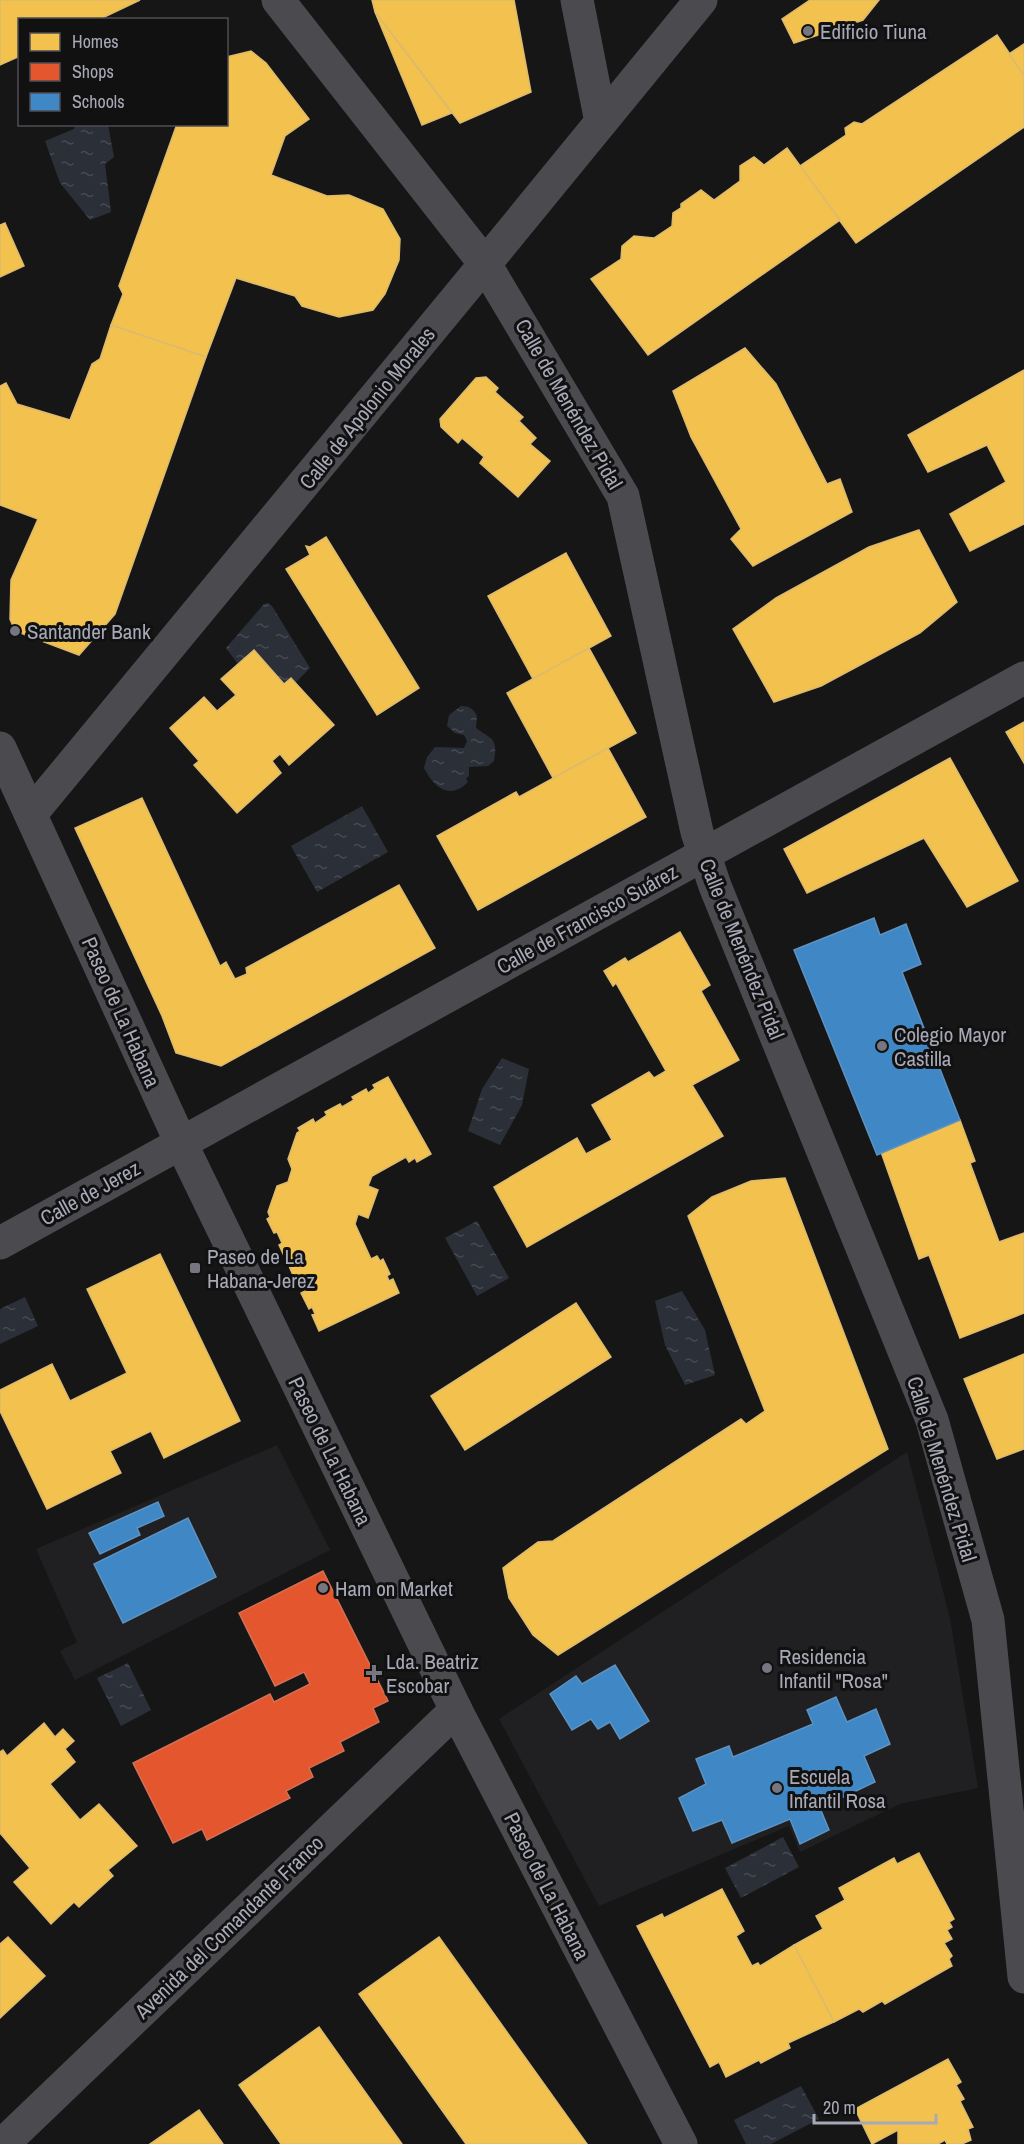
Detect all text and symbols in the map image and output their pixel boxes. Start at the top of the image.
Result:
place label: Edificio Tiuna [820,17,927,46]
legend [18,18,228,126]
marker: Edificio Tiuna [801,24,815,38]
text: Homes [72,29,119,54]
text: Shops [72,59,114,84]
text: Schools [72,89,125,114]
street label: Calle de Menéndez Pidal [508,313,630,495]
street label: Calle de Apolonio Morales [292,321,442,495]
place label: Santander Bank [27,617,151,646]
marker: Santander Bank [8,624,22,638]
street label: Calle de Menéndez Pidal [693,854,791,1044]
street label: Calle de Francisco Suárez [491,857,683,981]
street label: Paseo de La Habana [75,932,167,1092]
place label: Colegio Mayor Castilla [894,1020,1006,1073]
marker: Colegio Mayor Castilla [875,1039,889,1053]
street label: Calle de Jerez [35,1153,146,1232]
place label: Paseo de La Habana-Jerez [207,1242,316,1295]
marker: Paseo de La Habana-Jerez [188,1261,202,1275]
street label: Paseo de La Habana [282,1372,379,1530]
street label: Calle de Menéndez Pidal [900,1373,984,1565]
place label: Ham on Market [335,1574,453,1603]
marker: Ham on Market [316,1581,330,1595]
place label: Residencia Infantil "Rosa" [779,1642,888,1695]
place label: Lda. Beatriz Escobar [386,1647,479,1700]
marker: Residencia Infantil "Rosa" [760,1661,774,1675]
marker: Lda. Beatriz Escobar [367,1666,381,1680]
place label: Escuela Infantil Rosa [789,1762,886,1815]
marker: Escuela Infantil Rosa [770,1781,784,1795]
street label: Paseo de La Habana [497,1807,597,1965]
street label: Avenida del Comandante Franco [127,1829,330,2026]
scale bar [814,2087,936,2125]
text: 20 m [823,2095,856,2120]

